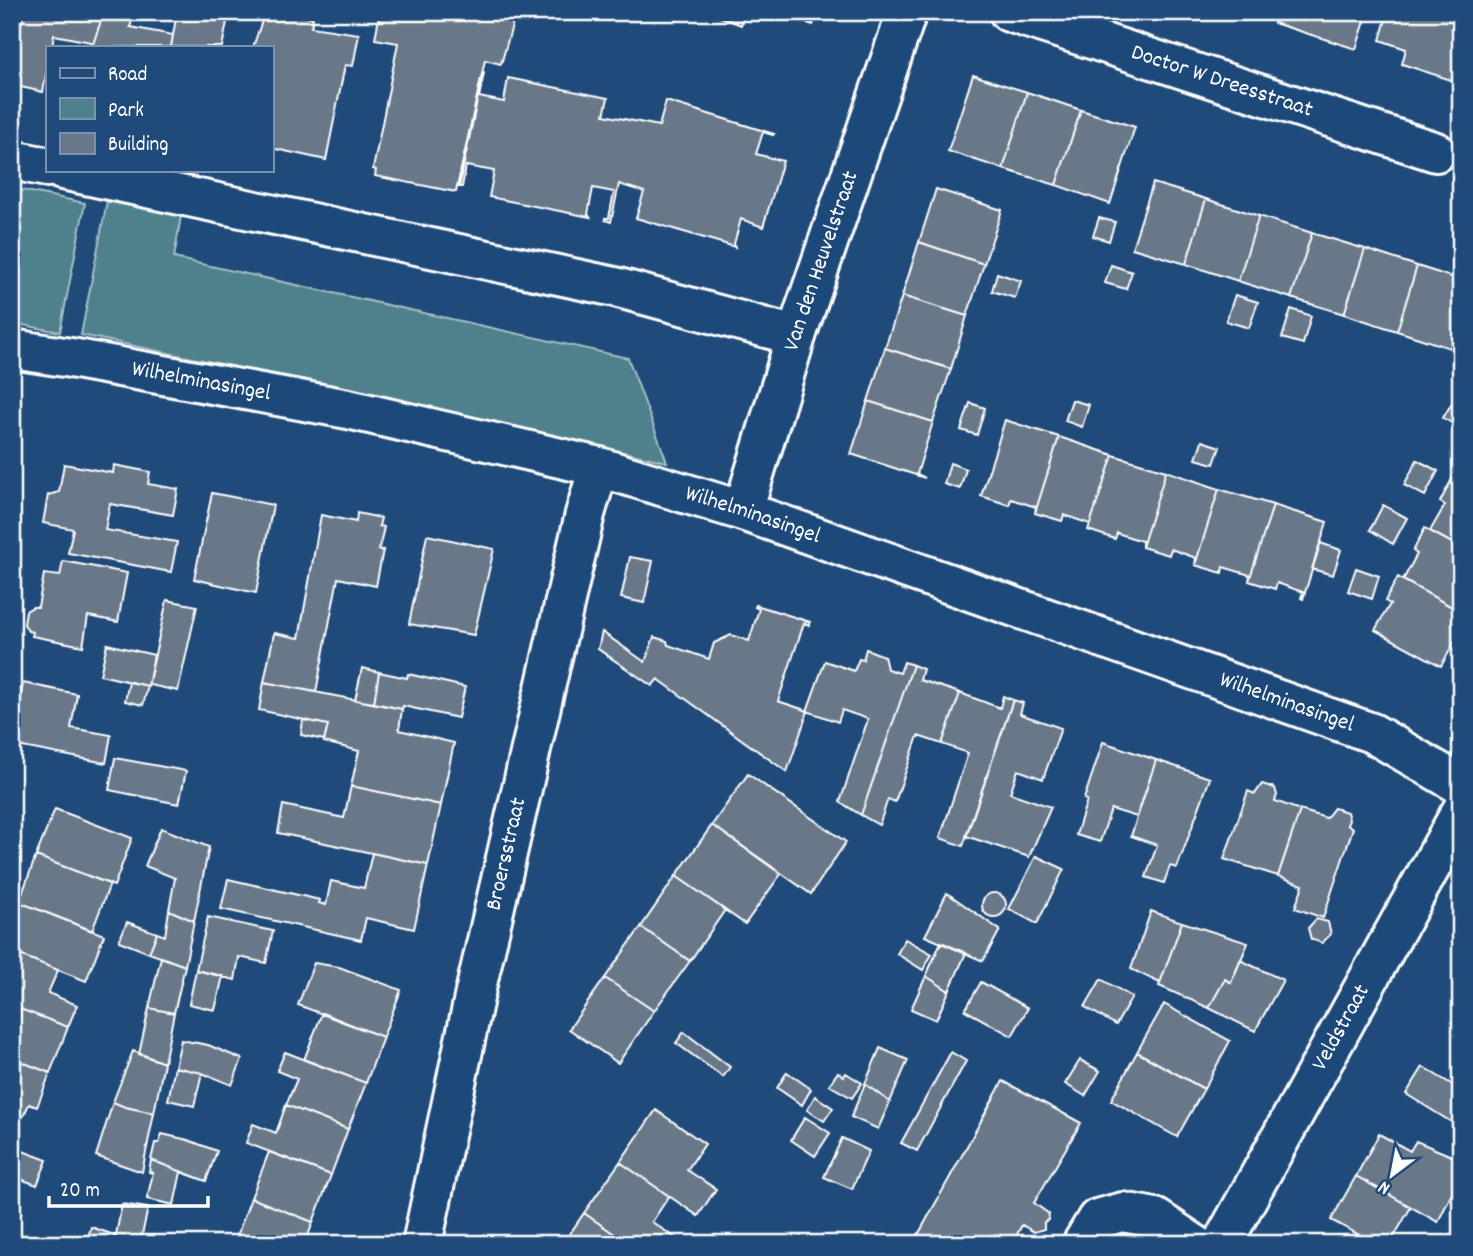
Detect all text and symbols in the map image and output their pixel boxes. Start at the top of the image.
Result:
street label: Doctor W Dreesstraat [1127,37,1317,127]
legend [46,46,273,172]
text: Road [108,61,147,91]
text: Park [108,97,144,127]
text: Building [108,131,168,161]
street label: Van den Heuvelstraat [776,167,868,355]
street label: Wilhelminasingel [129,353,274,411]
street label: Wilhelminasingel [681,478,825,554]
street label: Wilhelminasingel [1215,664,1359,742]
street label: Broersstraat [478,794,536,914]
street label: Veldstraat [1304,979,1379,1077]
north arrow [1358,1140,1428,1210]
scale bar [49,1165,208,1209]
text: N [1374,1173,1396,1200]
text: 20 m [60,1177,100,1207]

